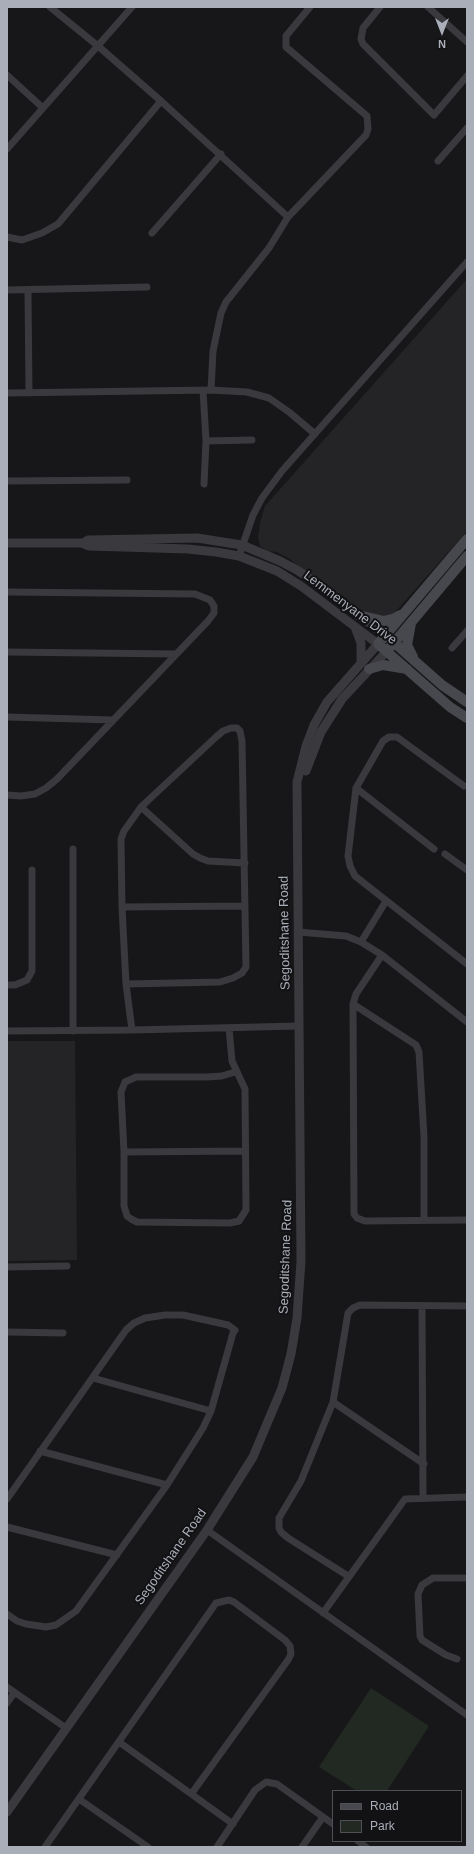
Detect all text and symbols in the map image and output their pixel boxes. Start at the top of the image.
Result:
north arrow [422,12,462,52]
text: N [438,38,446,50]
street label: Lemmenyane Drive [300,568,400,648]
street label: Segoditshane Road [276,876,294,990]
street label: Segoditshane Road [276,1200,296,1314]
street label: Segoditshane Road [132,1506,210,1608]
legend [332,1790,462,1842]
text: Road [370,1799,399,1813]
text: Park [370,1819,395,1833]

